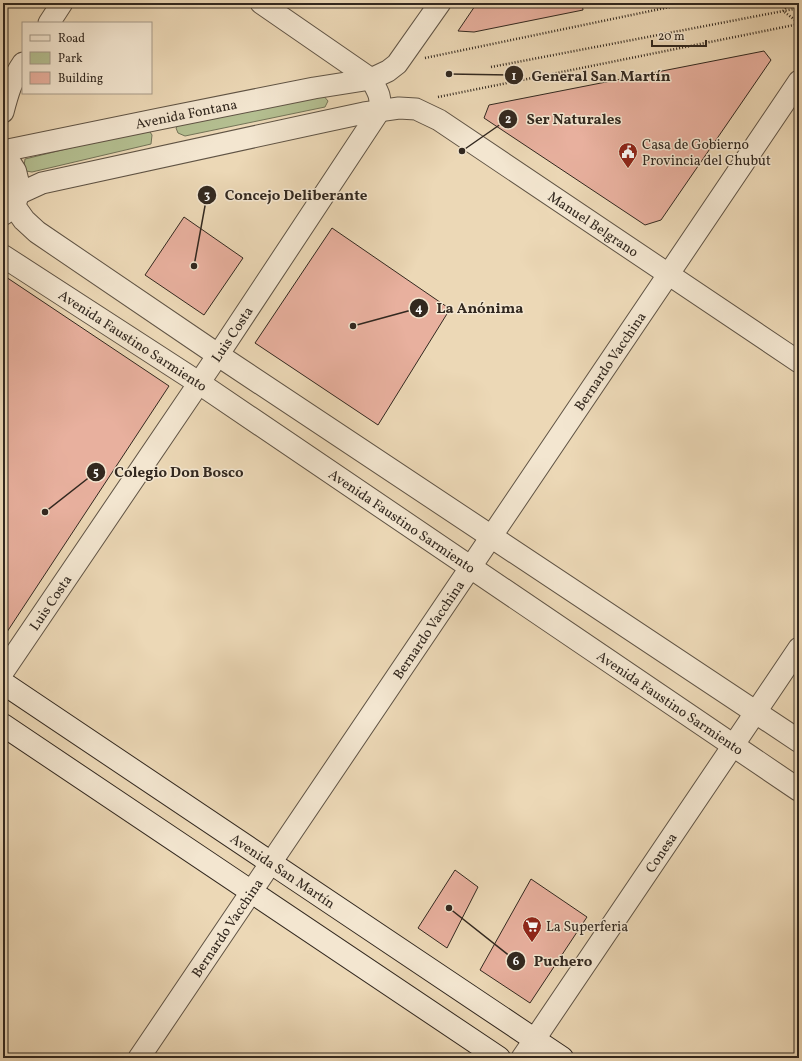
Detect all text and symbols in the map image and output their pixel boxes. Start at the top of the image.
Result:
legend [22,22,152,94]
scale bar [652,22,706,48]
text: 20 m [658,29,685,45]
text: Road [58,31,85,47]
text: Park [58,51,83,67]
callout: General San Martín [504,62,679,89]
text: General San Martín [531,67,671,88]
text: 1 [512,69,517,85]
text: Building [58,71,103,87]
street label: Avenida Fontana [134,96,239,135]
callout: Ser Naturales [498,105,629,132]
text: Ser Naturales [527,110,621,131]
text: 2 [505,112,511,128]
place label: Casa de Gobierno Provincia del Chubut [642,136,771,171]
public building icon: Casa de Gobierno Provincia del Chubut [617,141,639,169]
callout: Concejo Deliberante [197,182,375,209]
text: Concejo Deliberante [225,186,368,207]
text: 3 [204,188,210,204]
street label: Manuel Belgrano [544,188,642,262]
street label: Avenida Faustino Sarmiento [54,286,210,397]
callout: La Anónima [409,295,532,322]
text: La Anónima [437,299,523,320]
text: 4 [415,301,423,317]
street label: Luis Costa [208,303,258,367]
street label: Bernardo Vacchina [571,309,651,415]
callout: Colegio Don Bosco [86,458,251,485]
text: Colegio Don Bosco [114,463,244,484]
text: 5 [93,465,99,481]
street label: Avenida Faustino Sarmiento [324,465,478,579]
street label: Luis Costa [26,572,77,635]
street label: Bernardo Vacchina [389,577,470,684]
street label: Avenida Faustino Sarmiento [592,647,747,760]
street label: Avenida San Martín [226,830,338,914]
street label: Conesa [642,830,682,877]
street label: Bernardo Vacchina [188,875,268,982]
supermarket icon: La Superferia [521,915,543,943]
place label: La Superferia [546,918,628,937]
callout: Puchero [506,947,600,974]
text: Puchero [534,952,593,973]
text: 6 [513,954,520,970]

